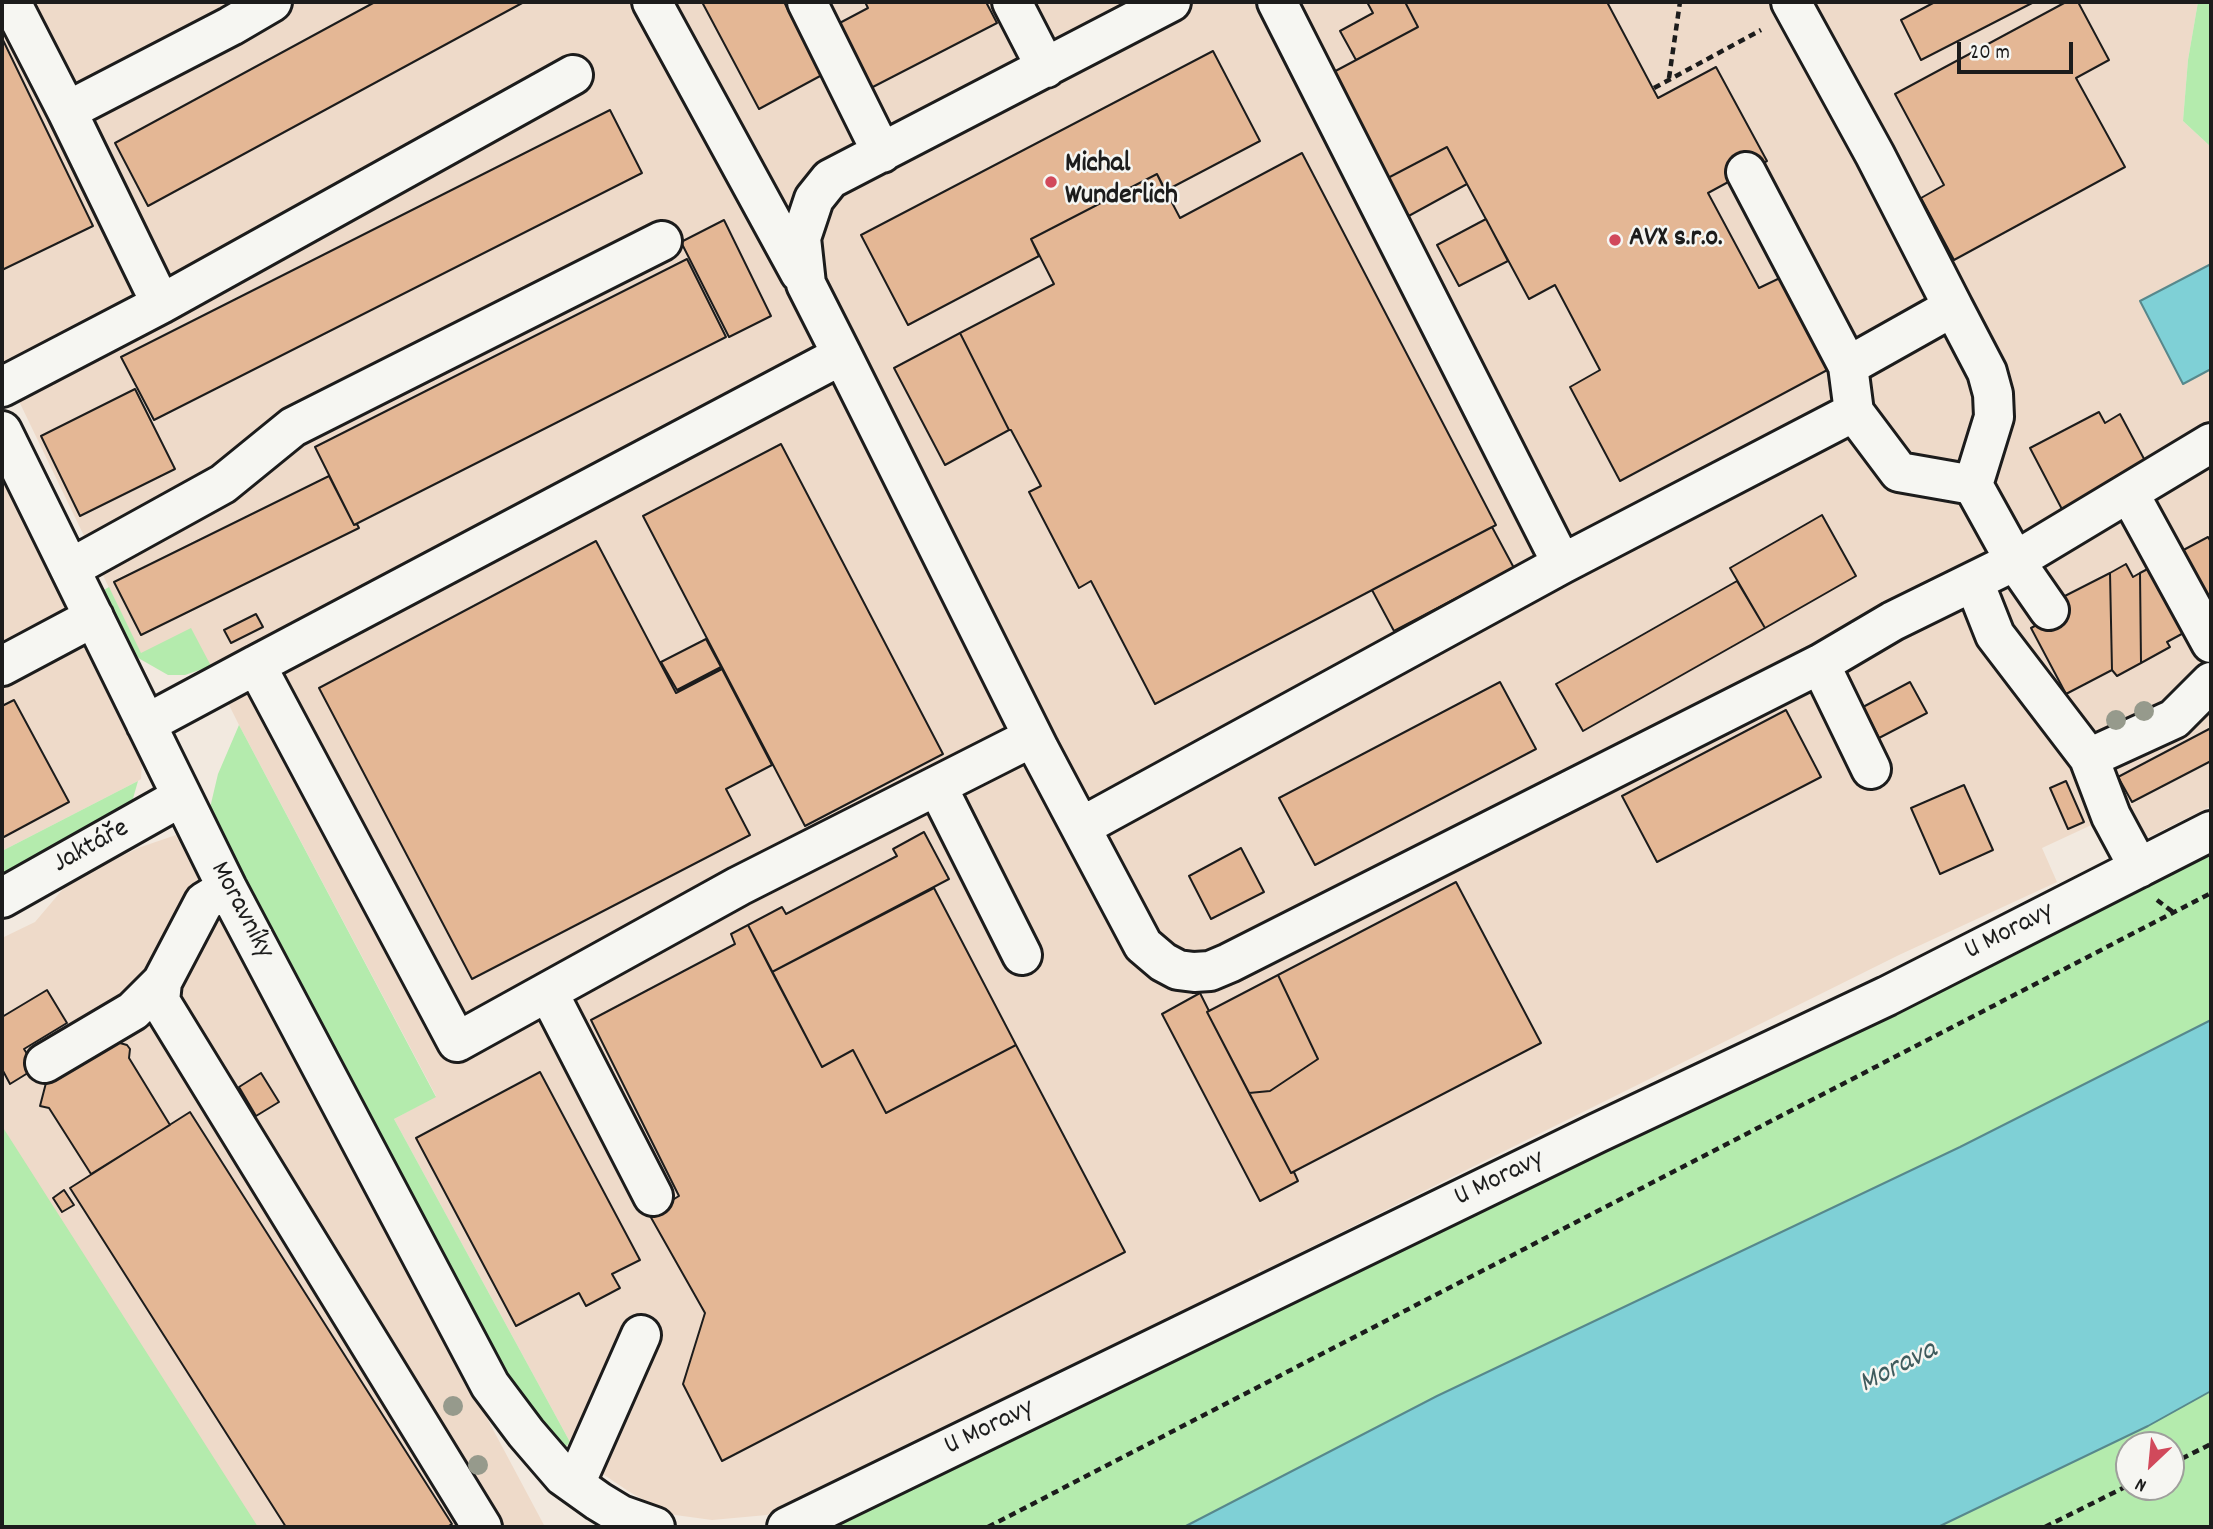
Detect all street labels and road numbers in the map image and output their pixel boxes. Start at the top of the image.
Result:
street label: Jaktáře [48,813,136,883]
street label: Moravníky [201,857,279,965]
street label: U Moravy [1960,896,2060,970]
street label: U Moravy [1450,1144,1550,1216]
street label: U Moravy [940,1393,1040,1465]

